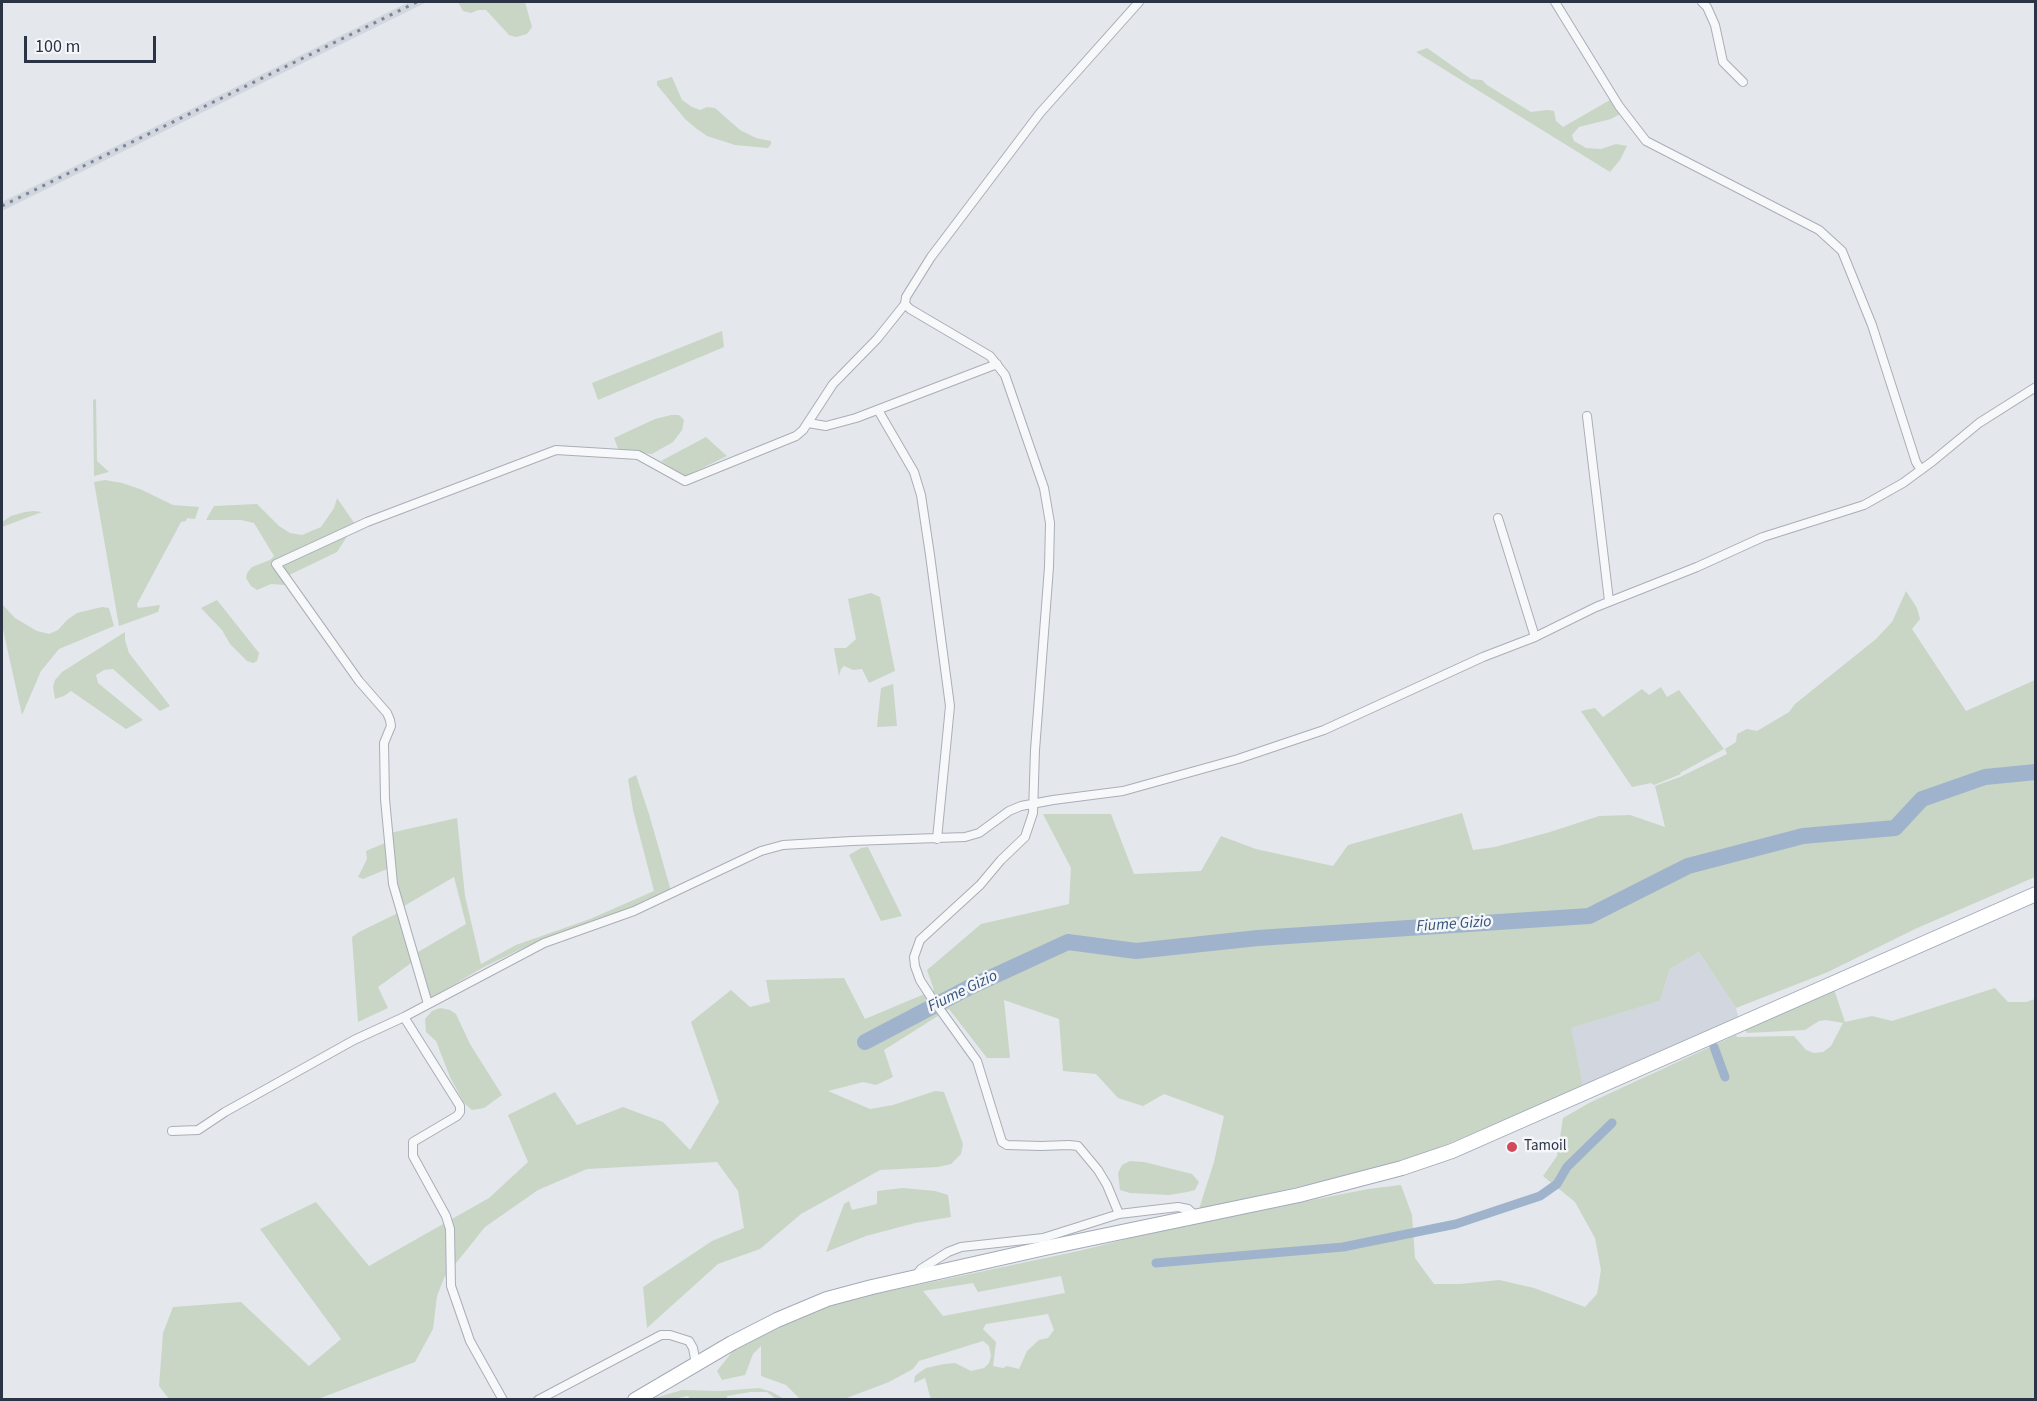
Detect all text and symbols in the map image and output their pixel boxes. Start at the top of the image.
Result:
scale bar [27,24,159,62]
text: 100 m [35,34,80,59]
water label: Fiume Gizio [1416,913,1492,937]
water label: Fiume Gizio [925,967,1001,1017]
place label: Tamoil [1524,1138,1567,1156]
marker: Tamoil [1505,1140,1519,1154]

